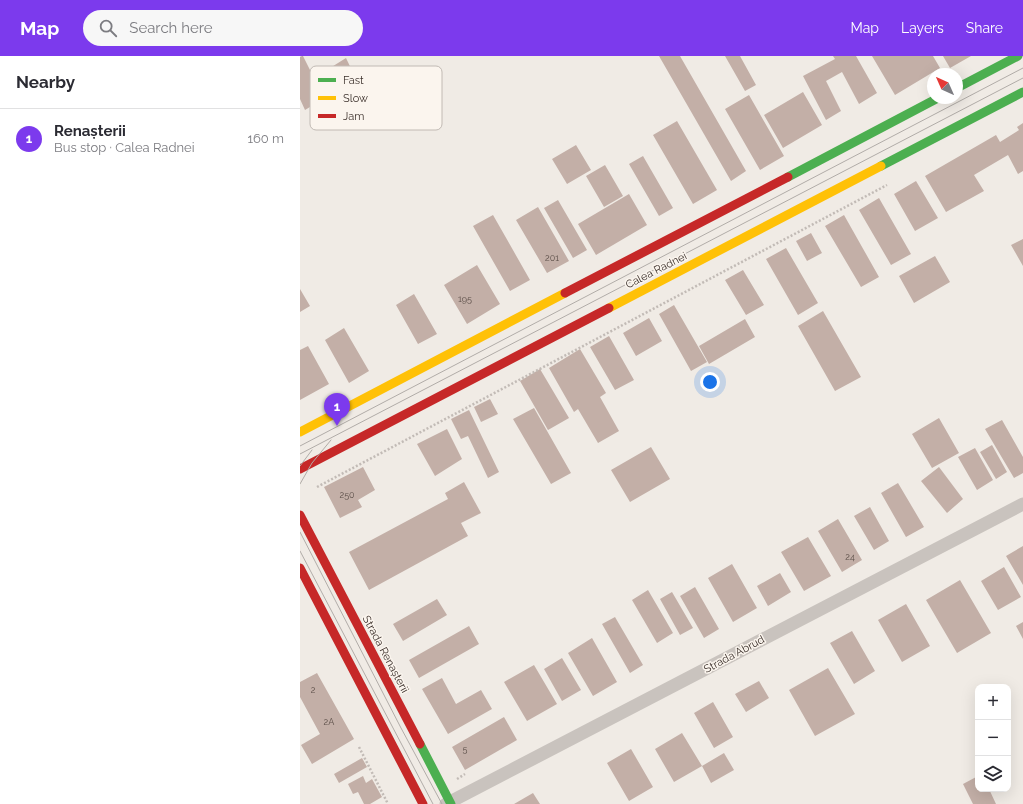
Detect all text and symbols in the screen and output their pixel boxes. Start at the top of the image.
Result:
search box [83,10,363,46]
text: Map [20,17,59,39]
icon: search [97,17,119,39]
text: Search here [129,19,213,37]
text: Map [851,20,879,36]
text: Layers [901,20,944,36]
text: Share [966,20,1003,36]
legend [310,66,442,130]
north arrow [927,68,963,104]
text: Nearby [16,72,75,92]
text: Fast [343,74,364,87]
text: Slow [343,92,368,105]
text: Jam [343,110,364,123]
text: Renașterii [54,122,126,140]
text: 1 [26,131,32,146]
text: 160 m [247,131,284,146]
text: Bus stop · Calea Radnei [54,140,195,155]
street label: Calea Radnei [623,249,689,291]
house number: 201 [545,253,559,263]
house number: 195 [458,294,472,304]
your location [700,372,720,392]
pin: 1 [324,393,350,426]
house number: 250 [339,490,355,500]
house number: 24 [845,552,855,562]
street label: Strada Renașterii [360,613,411,695]
street label: Strada Abrud [702,633,767,676]
map controls [975,684,1011,792]
button: + [975,684,1011,720]
house number: 2 [311,685,316,695]
house number: 2A [324,717,334,727]
button: − [975,720,1011,756]
house number: 5 [463,744,468,754]
button: layers [975,756,1011,792]

